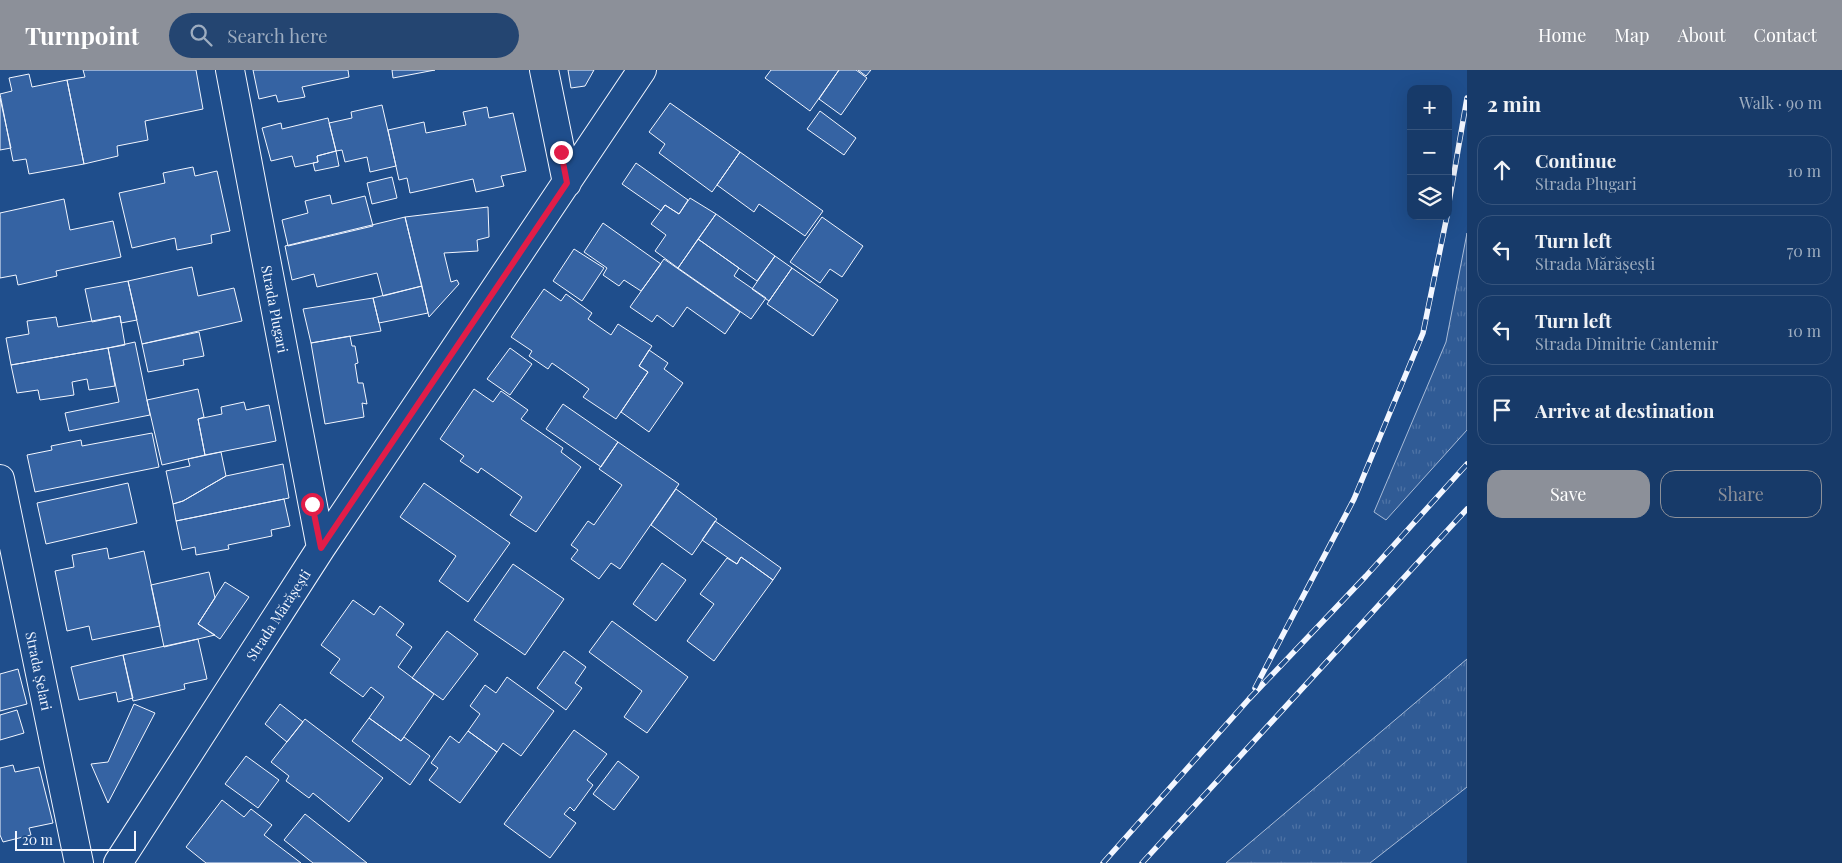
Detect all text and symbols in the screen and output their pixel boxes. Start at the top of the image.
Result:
search box [169,13,519,58]
text: Turnpoint [25,19,139,51]
icon: search [187,21,215,49]
text: Search here [227,22,328,48]
text: Home [1538,23,1586,47]
text: Map [1614,23,1649,47]
text: About [1677,23,1726,47]
text: Contact [1754,23,1817,47]
map controls [1407,85,1452,220]
button: + [1407,85,1452,130]
text: 2 min [1487,89,1541,117]
text: Walk · 90 m [1739,92,1822,113]
button: − [1407,130,1452,175]
route end [550,141,573,164]
text: Continue [1535,147,1616,173]
icon: ahead [1488,156,1516,184]
text: 10 m [1787,160,1821,181]
text: Strada Plugari [1535,173,1637,194]
button: layers [1407,175,1452,220]
text: Turn left [1535,227,1612,253]
icon: left [1488,236,1516,264]
text: 70 m [1787,240,1821,261]
text: Strada Mărășești [1535,253,1655,274]
street label: Strada Plugari [257,264,293,354]
text: Turn left [1535,307,1612,333]
icon: left [1488,316,1516,344]
text: 10 m [1787,320,1821,341]
text: Strada Dimitrie Cantemir [1535,333,1718,354]
icon: arrive [1488,396,1516,424]
text: Arrive at destination [1535,397,1715,423]
button: Save [1487,470,1650,518]
button: Share [1660,470,1822,518]
route start [301,493,324,516]
street label: Strada Mărășești [241,566,315,664]
street label: Strada Șelari [21,630,57,712]
scale bar [15,828,136,851]
text: 20 m [22,830,53,849]

